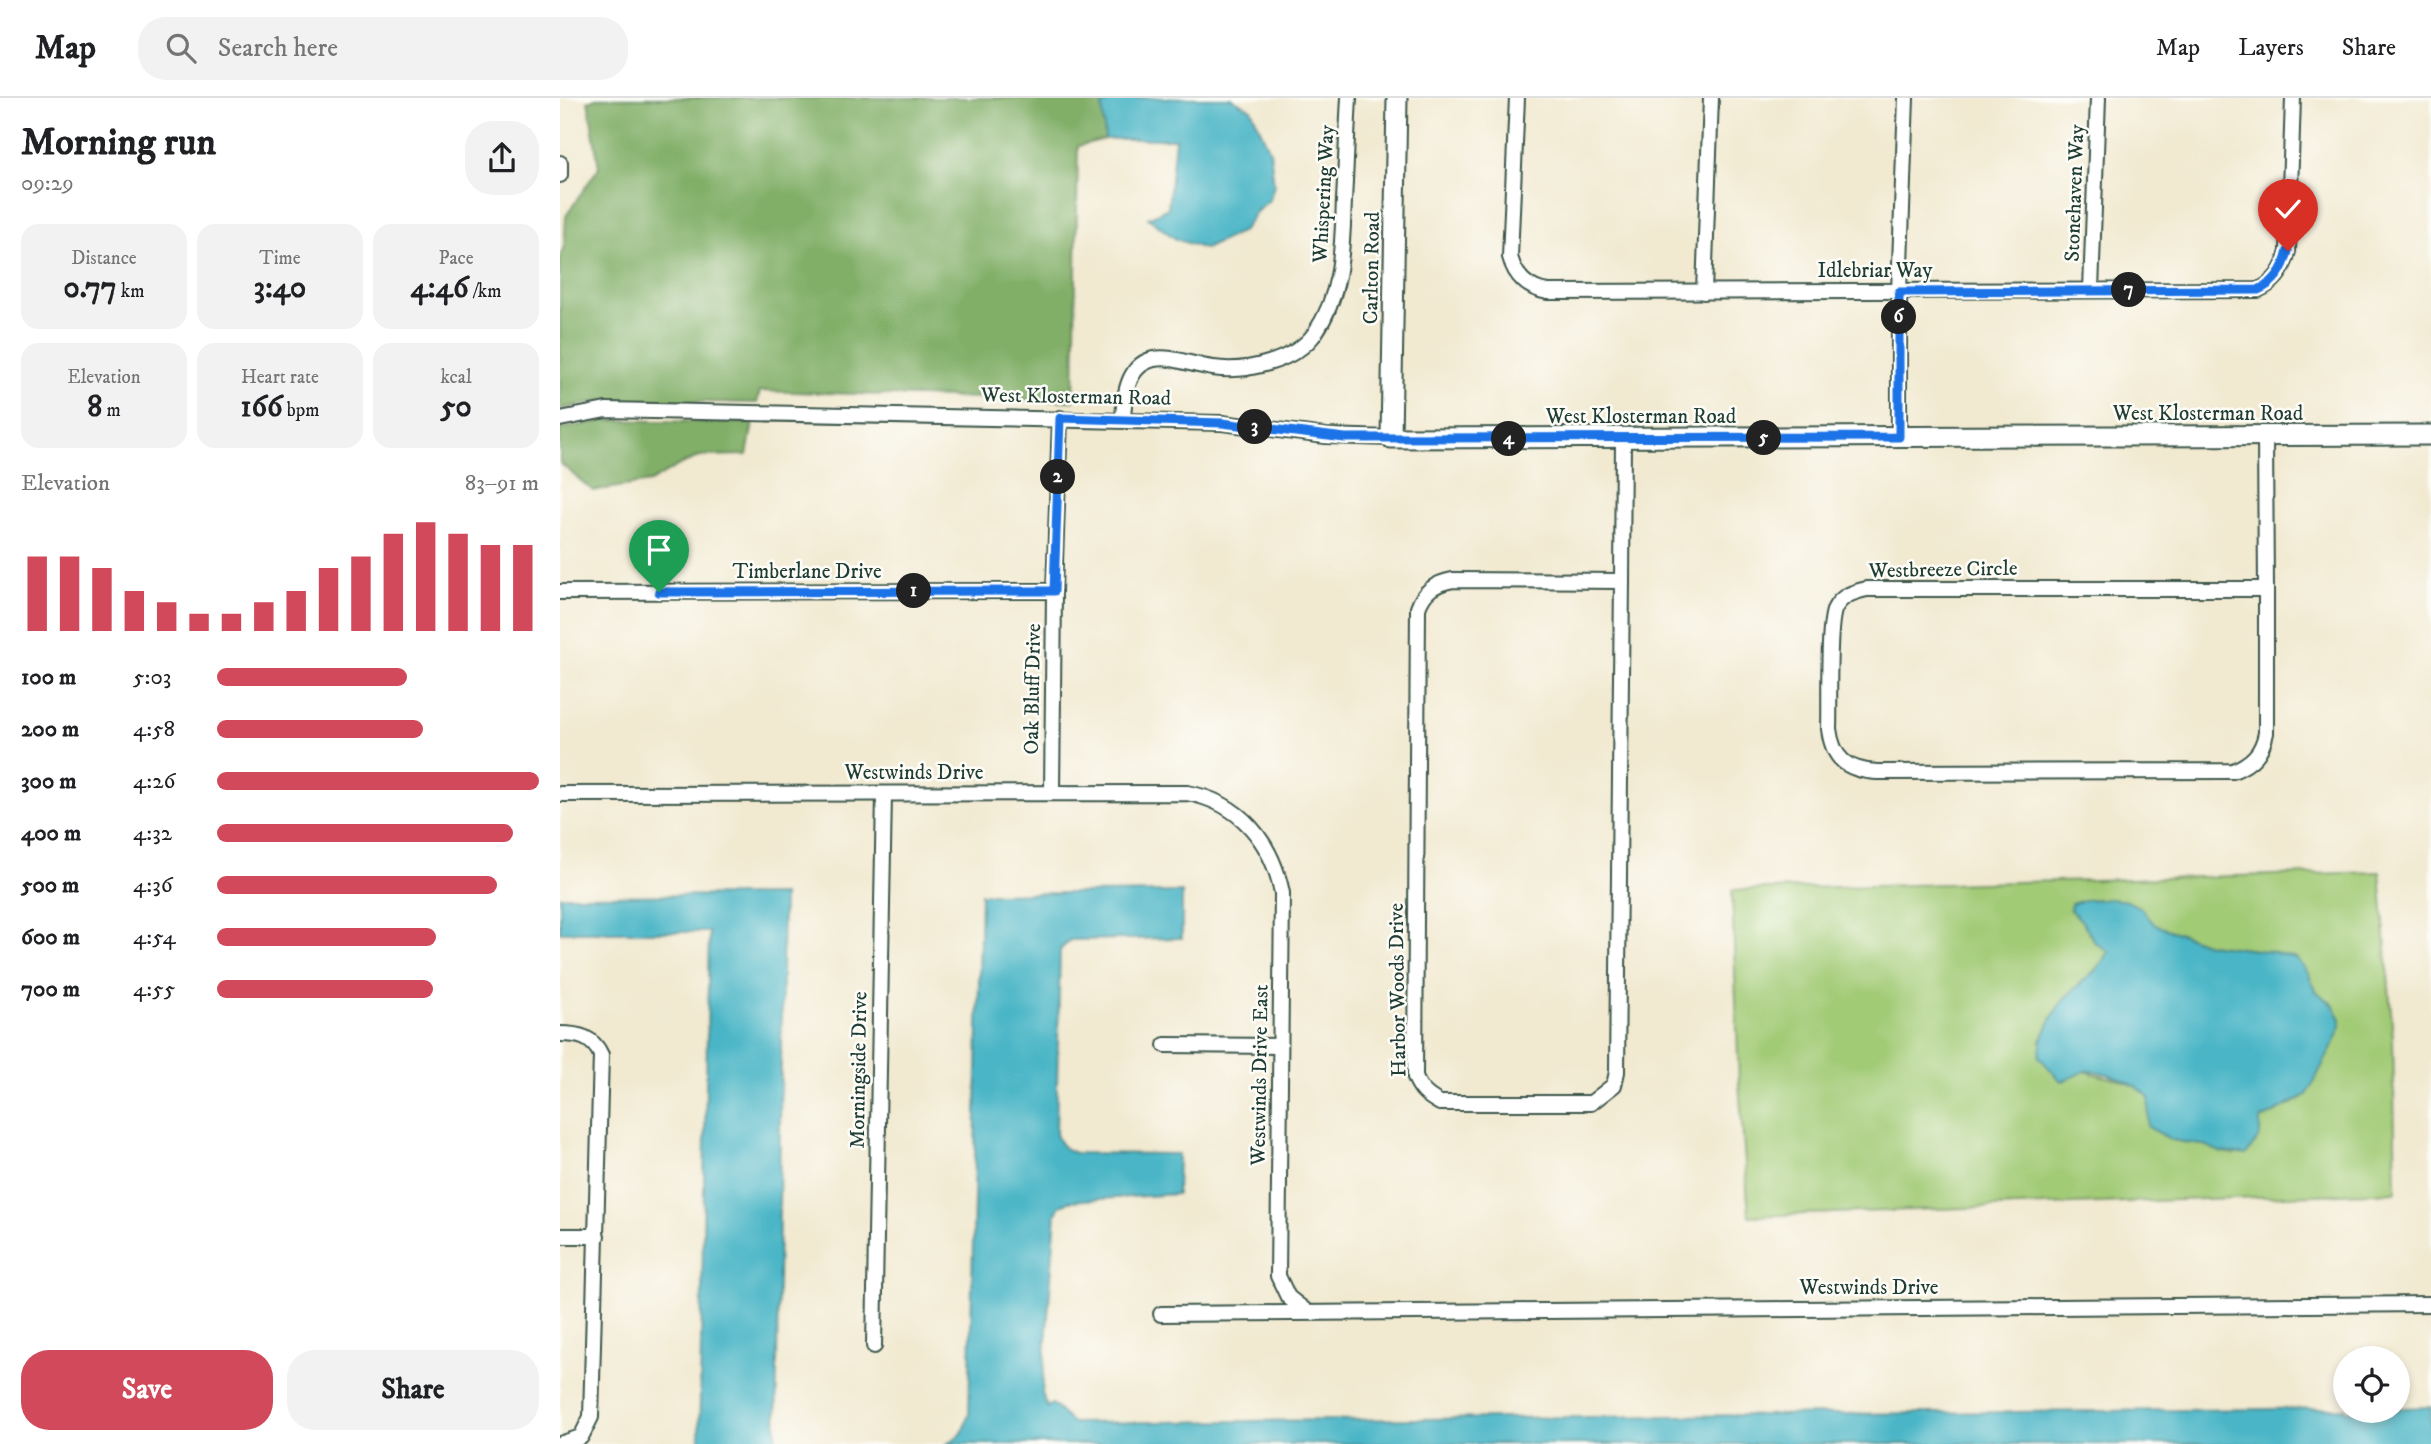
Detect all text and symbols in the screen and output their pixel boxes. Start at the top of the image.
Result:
search box [138,17,628,80]
text: Map [35,28,96,69]
icon: search [162,29,200,67]
text: Search here [218,32,338,65]
text: Map [2156,33,2200,63]
text: Layers [2238,33,2304,63]
text: Share [2342,33,2396,63]
text: Morning run [21,119,216,167]
button: share [465,121,539,195]
street label: Whispering Way [1307,123,1341,265]
street label: Stonehaven Way [2060,123,2090,262]
text: 09:29 [21,169,74,198]
pin [2258,179,2318,251]
icon: check [2269,190,2307,228]
street label: Carlton Road [1358,211,1386,325]
text: Distance [71,247,137,270]
text: Time [259,247,301,270]
text: Pace [438,247,474,270]
street label: Idlebriar Way [1818,258,1933,284]
text: 0.77 [64,270,117,307]
text: 3:40 [254,270,306,307]
text: 4:46 [411,270,469,307]
pin: 7 [2112,272,2146,308]
text: 7 [2123,278,2134,301]
text: km [117,280,144,303]
text: /km [469,280,501,303]
pin: 6 [1882,300,1916,334]
text: 6 [1894,305,1903,328]
text: Elevation [67,366,141,389]
text: Heart rate [241,366,319,389]
text: kcal [440,366,472,389]
street label: West Klosterman Road [980,382,1172,412]
text: 8 [87,389,102,426]
text: 166 [241,389,283,426]
text: 50 [440,389,472,426]
text: m [102,399,121,422]
text: bpm [283,399,319,422]
street label: West Klosterman Road [2112,401,2304,427]
street label: West Klosterman Road [1545,404,1737,430]
pin: 3 [1238,410,1272,444]
text: 3 [1251,415,1258,438]
pin: 5 [1746,420,1782,456]
pin: 4 [1492,422,1527,456]
text: 5 [1759,426,1768,449]
text: 4 [1503,427,1514,450]
pin: 2 [1040,460,1076,494]
text: 2 [1053,465,1062,488]
text: Elevation [21,469,110,498]
text: 83–91 m [465,469,539,498]
pin [629,520,689,592]
icon: arrive [640,531,678,569]
street label: Westbreeze Circle [1867,556,2018,584]
street label: Timberlane Drive [732,559,882,585]
pin: 1 [896,574,932,608]
text: 1 [910,579,917,602]
street label: Oak Bluff Drive [1019,623,1047,755]
text: 100 m [21,663,76,692]
text: 5:03 [133,663,171,692]
text: 200 m [21,715,79,744]
text: 4:58 [133,715,175,744]
street label: Westwinds Drive [843,760,984,786]
text: 300 m [21,767,77,796]
text: 4:26 [133,767,176,796]
text: 400 m [21,819,81,848]
text: 4:32 [133,819,172,848]
text: 500 m [21,871,79,900]
text: 4:36 [133,871,173,900]
street label: Harbor Woods Drive [1383,902,1413,1077]
text: 600 m [21,923,80,952]
text: 4:54 [133,923,176,952]
text: 700 m [21,975,80,1004]
text: 4:55 [133,975,175,1004]
street label: Westwinds Drive East [1245,984,1275,1167]
street label: Morningside Drive [845,991,873,1149]
street label: Westwinds Drive [1798,1275,1939,1301]
map controls [2333,1346,2410,1423]
button: locate [2333,1346,2410,1423]
button: Save [21,1350,273,1430]
button: Share [287,1350,539,1430]

